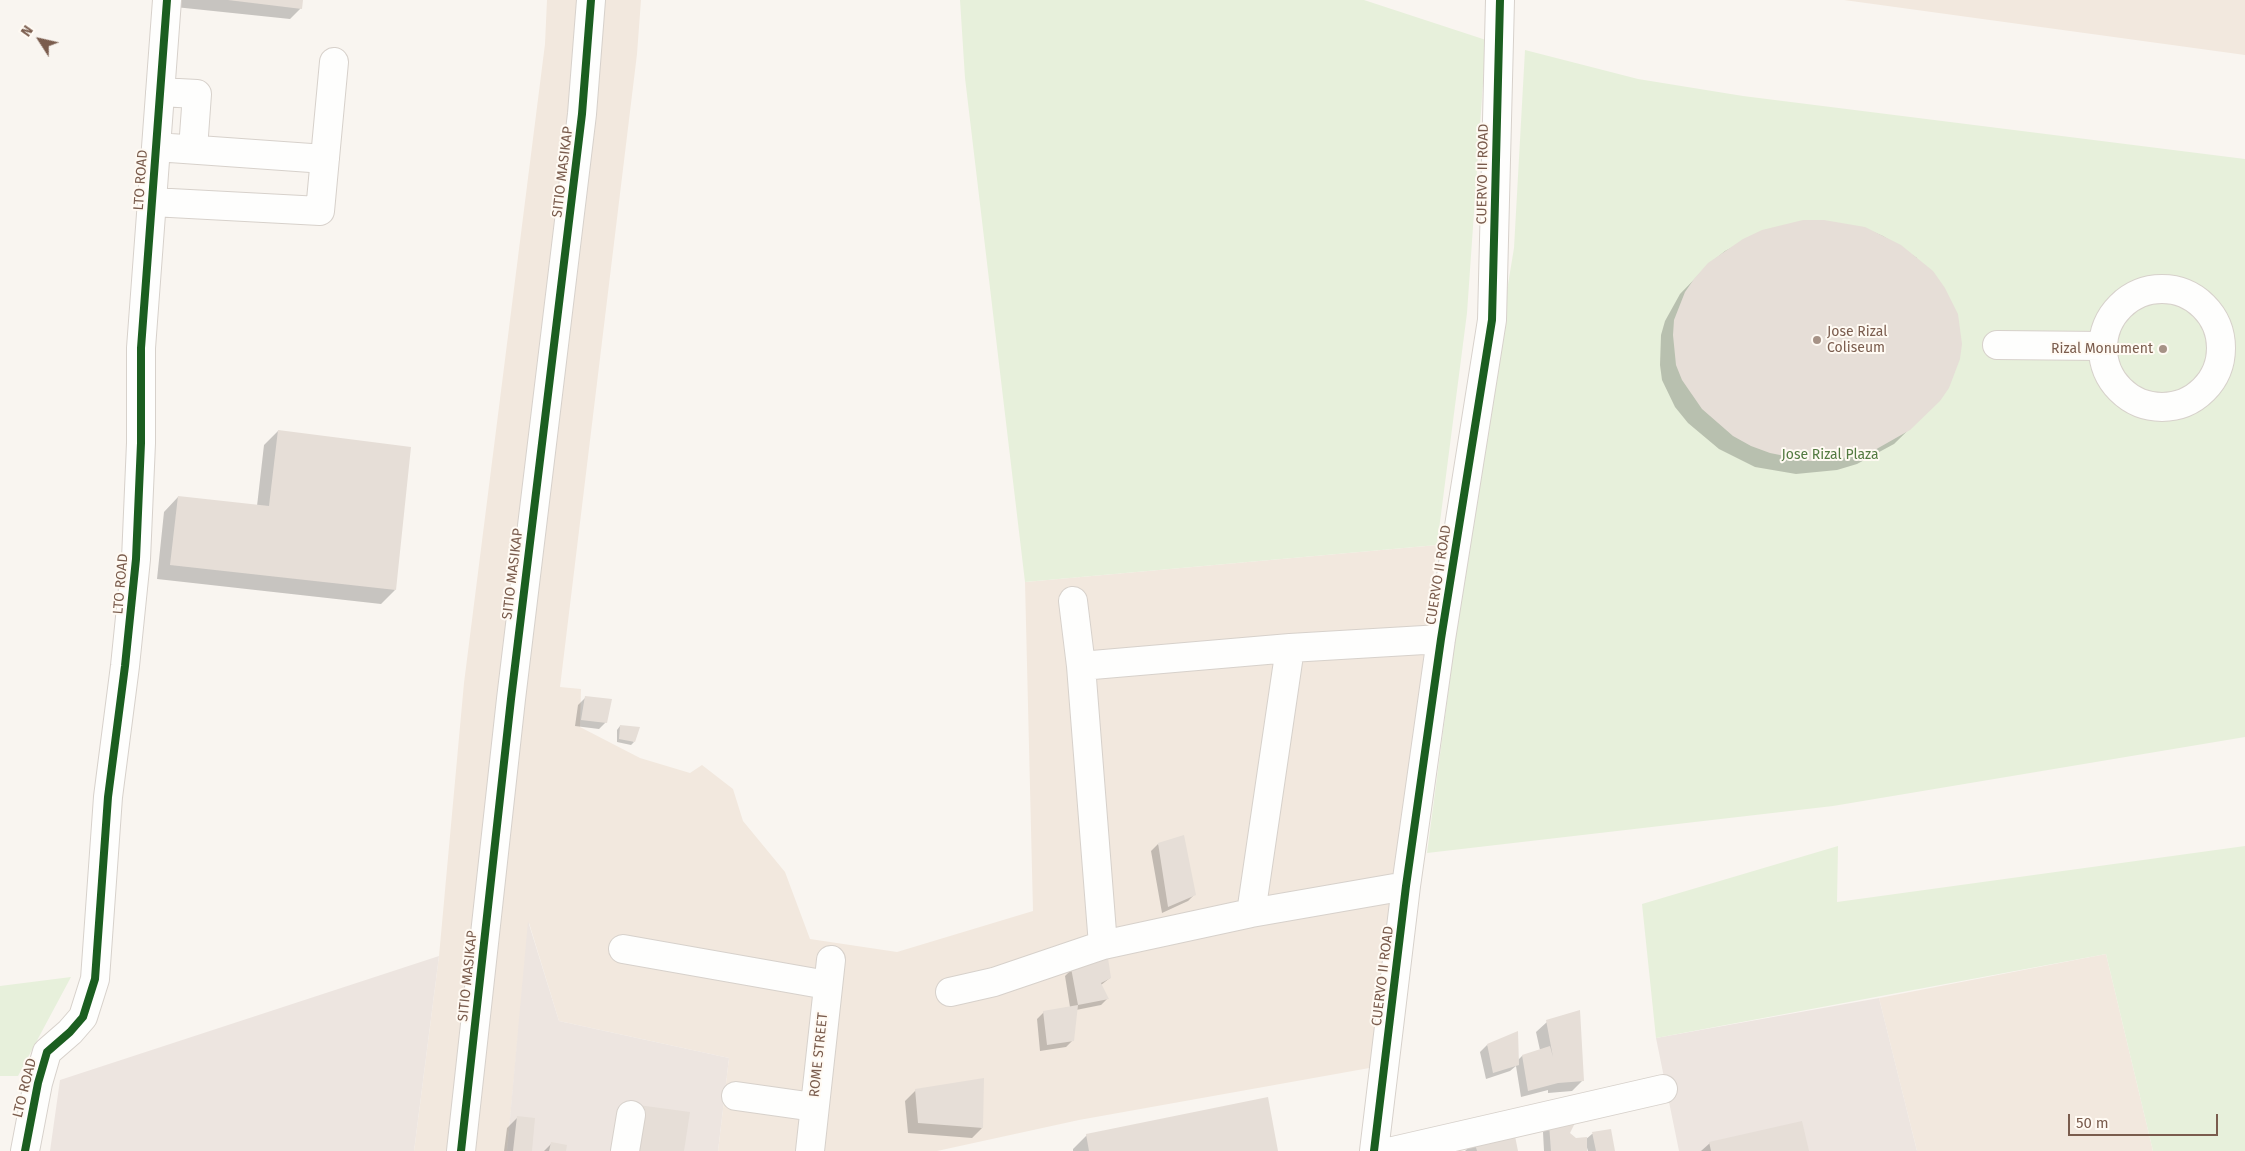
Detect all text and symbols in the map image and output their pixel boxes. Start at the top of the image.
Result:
north arrow [15,15,65,65]
text: N [18,22,37,40]
street label: CUERVO II ROAD [1474,123,1492,225]
street label: SITIO MASIKAP [549,126,577,218]
street label: LTO ROAD [130,149,152,211]
place label: Jose Rizal Coliseum [1827,324,1887,357]
marker: Jose Rizal Coliseum [1811,334,1823,346]
place label: Rizal Monument [2051,341,2153,357]
marker: Rizal Monument [2157,343,2169,355]
park label: Jose Rizal Plaza [1781,447,1879,463]
street label: CUERVO II ROAD [1423,524,1455,626]
street label: SITIO MASIKAP [499,528,527,620]
street label: LTO ROAD [110,553,132,615]
street label: CUERVO II ROAD [1369,925,1397,1027]
street label: SITIO MASIKAP [455,930,481,1022]
street label: ROME STREET [806,1012,832,1098]
street label: LTO ROAD [9,1056,41,1120]
scale bar [2070,1104,2220,1136]
text: 50 m [2076,1114,2109,1132]

